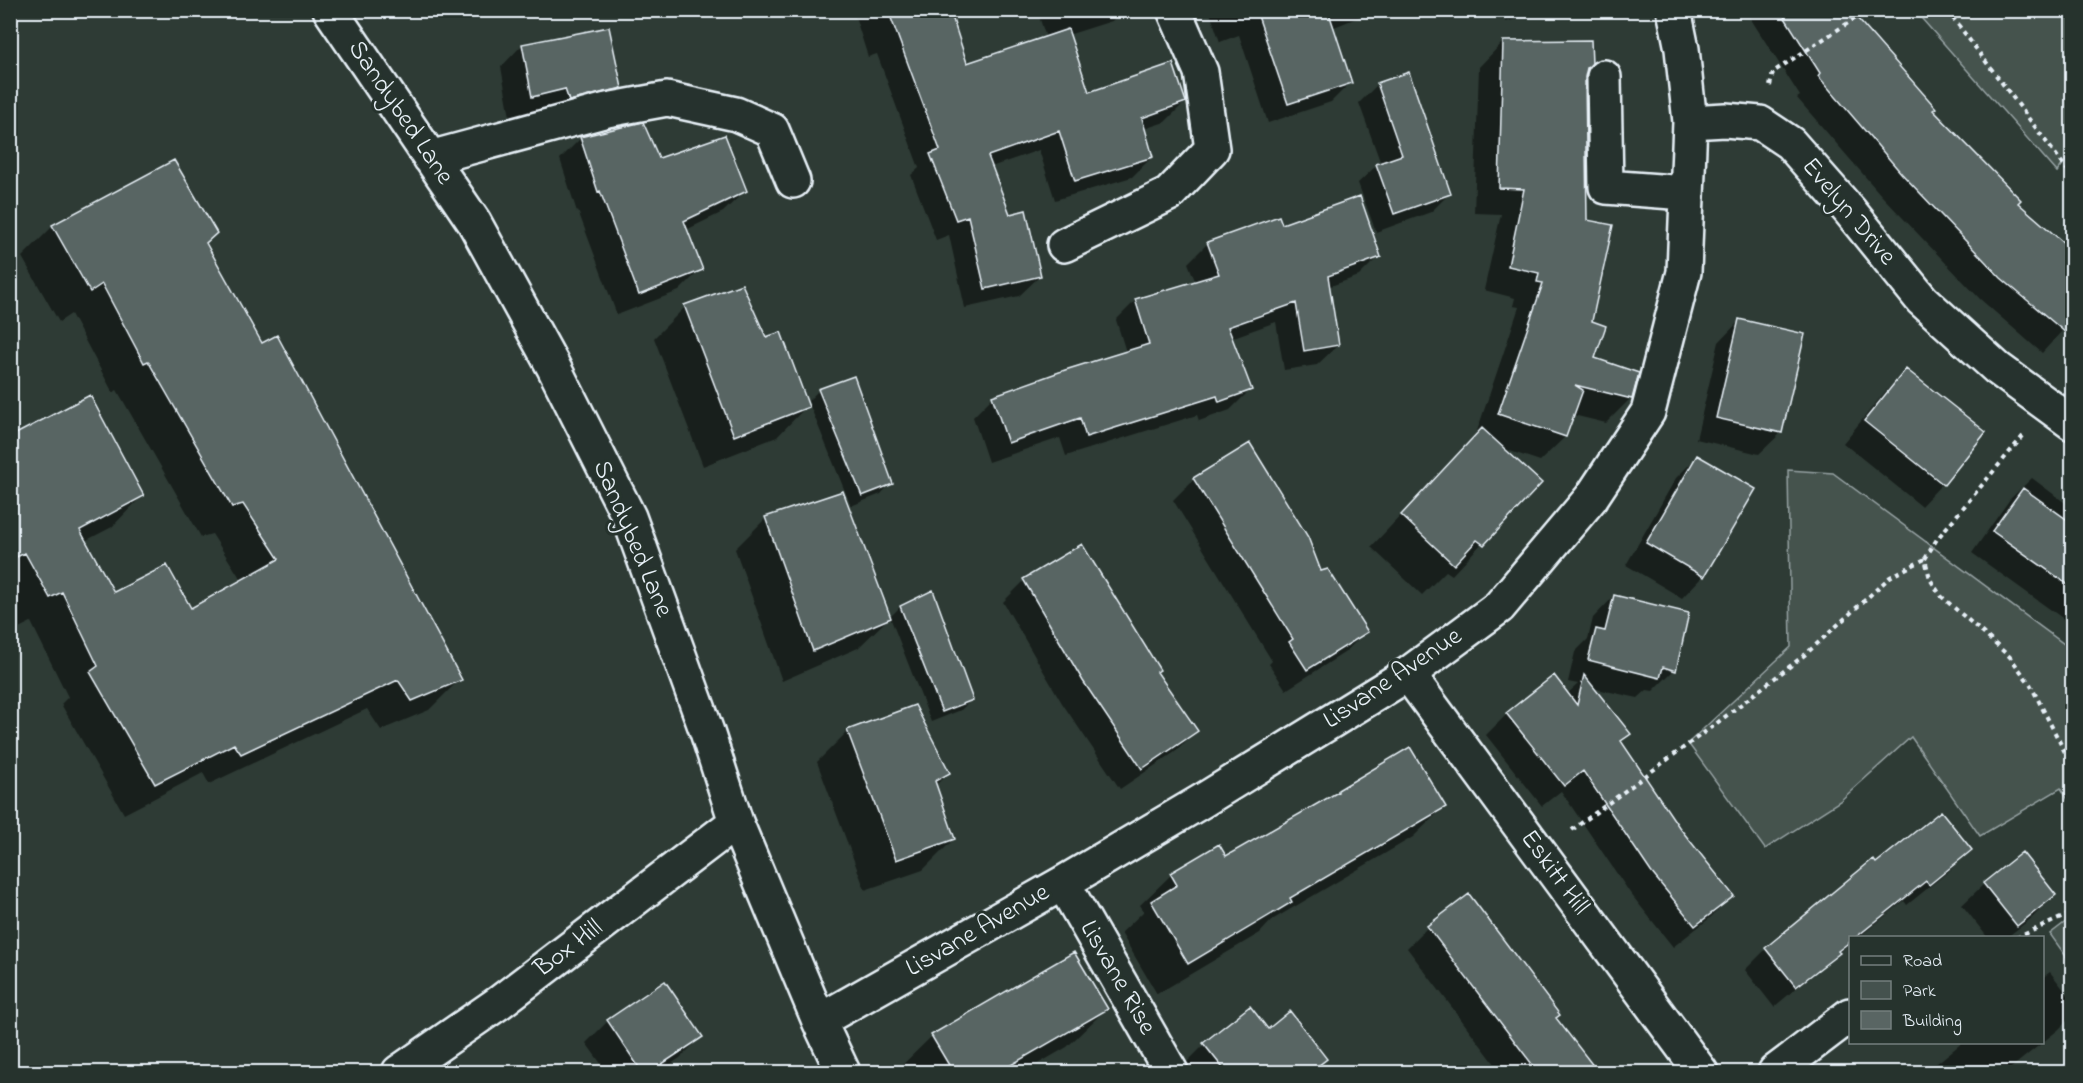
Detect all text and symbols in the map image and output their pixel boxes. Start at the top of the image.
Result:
street label: Sandybed Lane [337,33,463,193]
street label: Evelyn Drive [1791,150,1905,275]
street label: Sandybed Lane [582,455,682,624]
street label: Lisvane Avenue [1316,618,1470,740]
street label: Eskitt Hill [1510,822,1598,924]
street label: Lisvane Avenue [899,874,1057,988]
street label: Box Hill [526,910,611,988]
street label: Lisvane Rise [1069,914,1165,1043]
legend [1849,936,2044,1044]
text: Road [1903,949,1942,975]
text: Park [1903,979,1936,1005]
text: Building [1902,1009,1962,1036]

